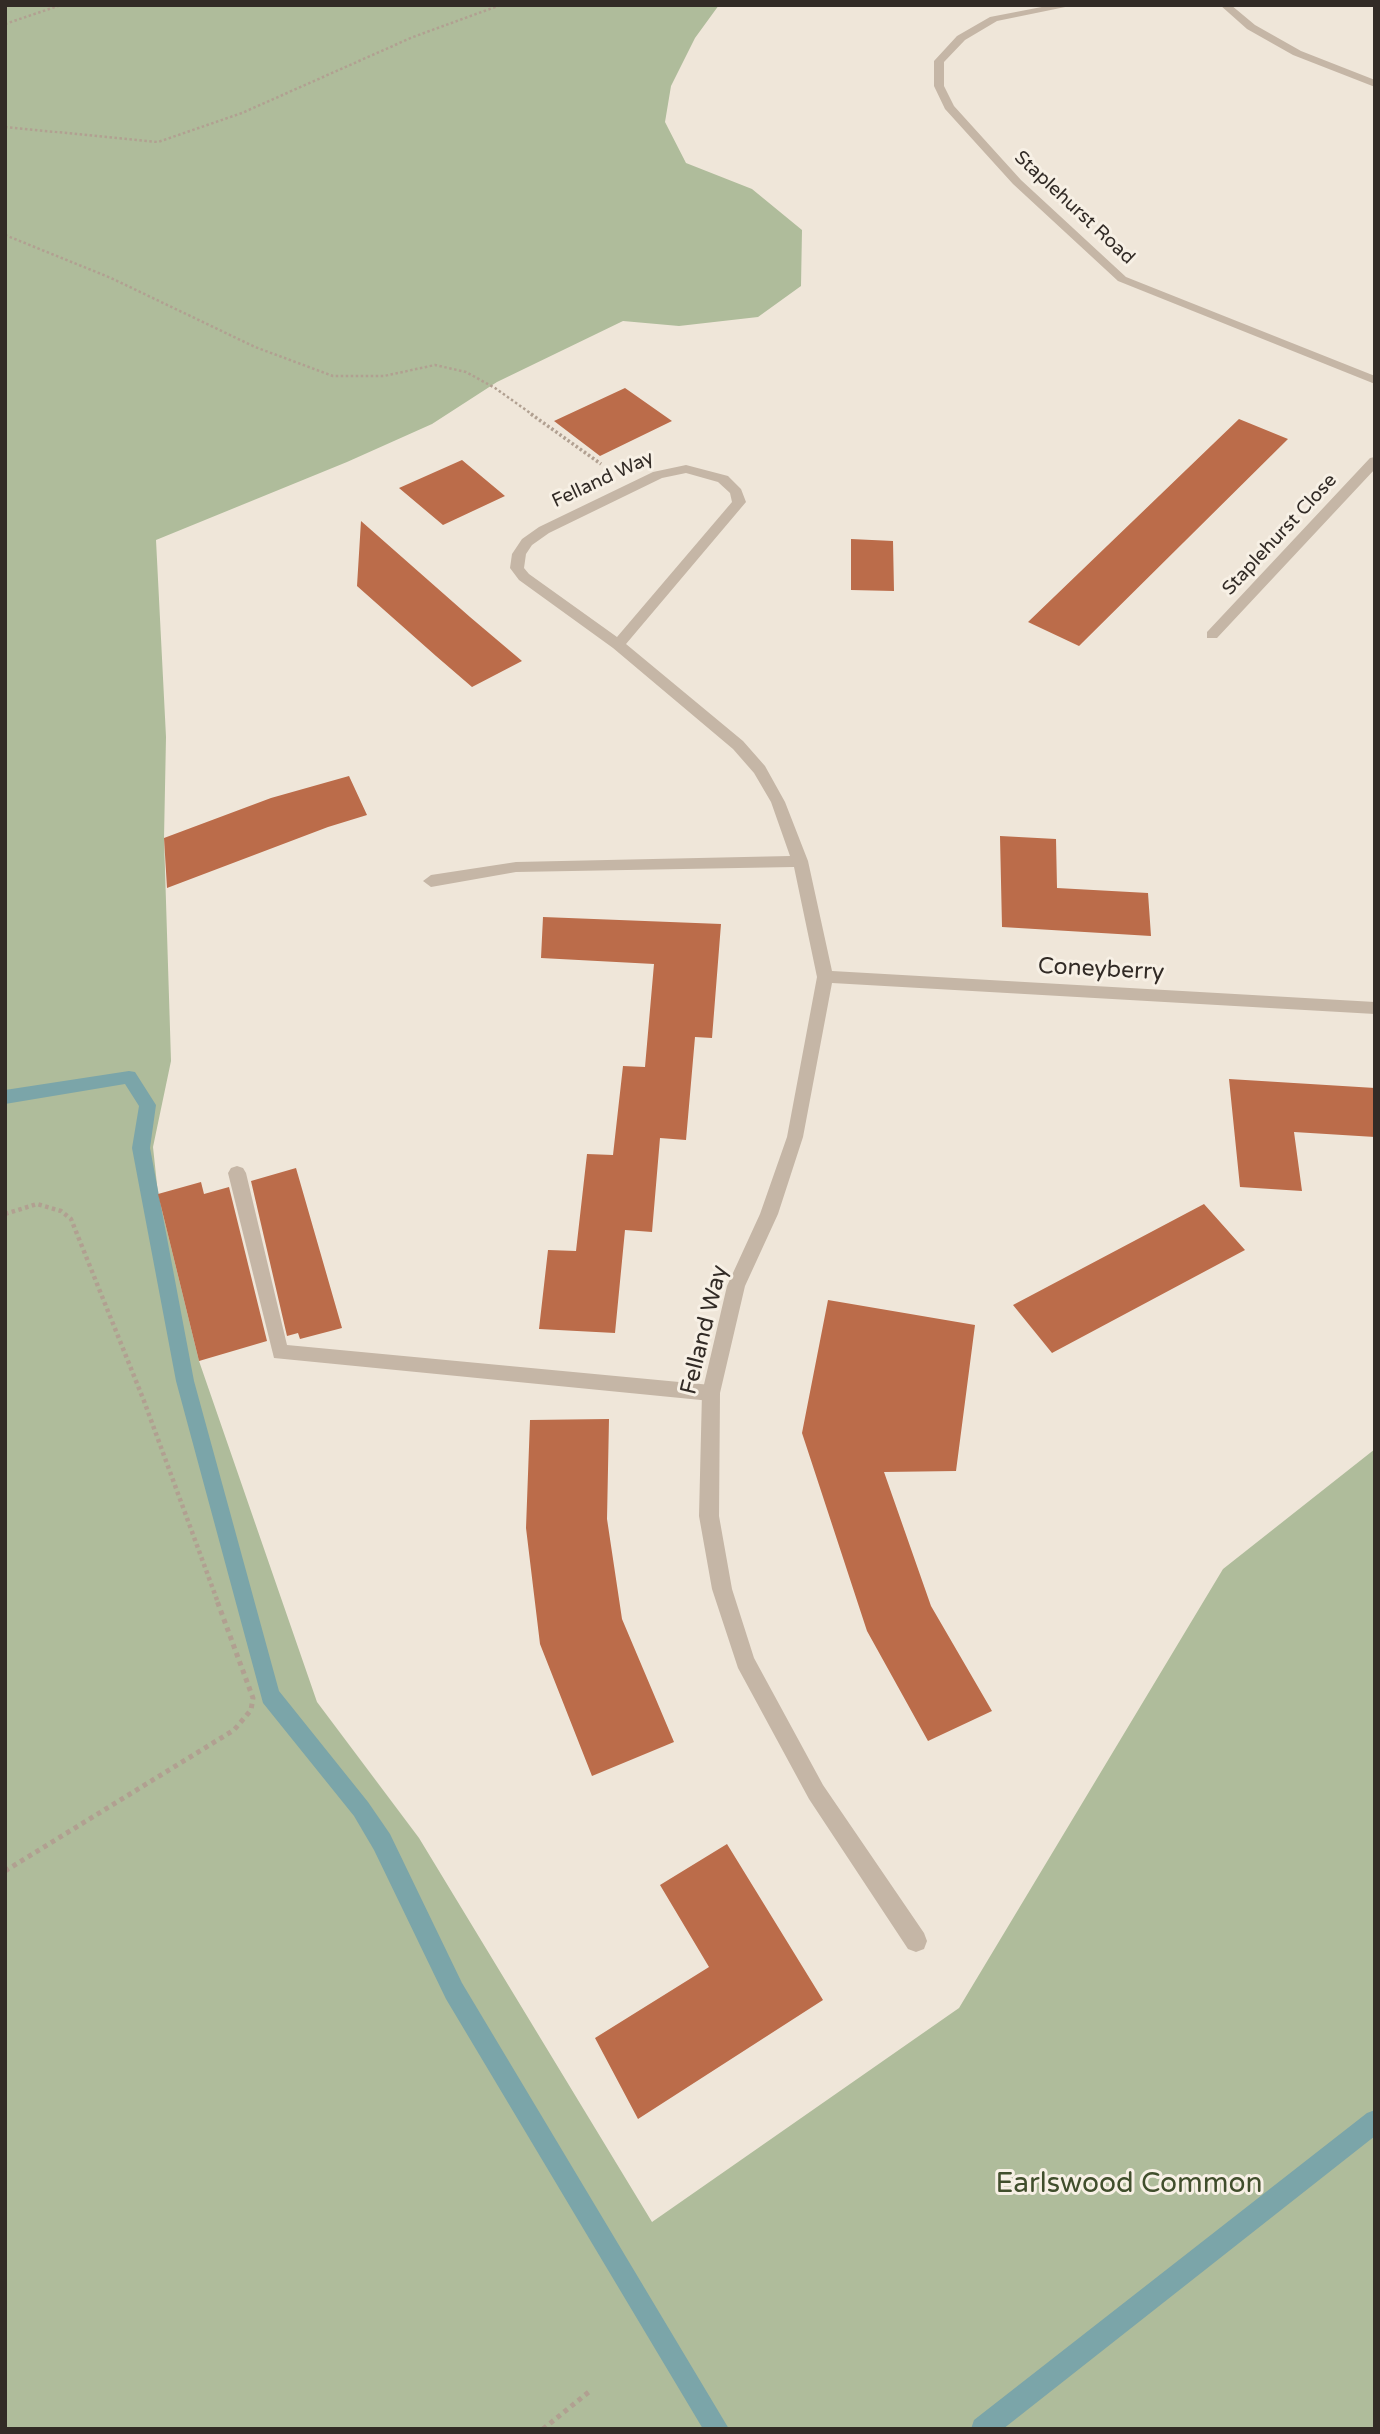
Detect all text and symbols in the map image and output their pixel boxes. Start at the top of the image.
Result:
street label: Staplehurst Road [1009,146,1139,270]
street label: Felland Way [549,447,657,513]
street label: Staplehurst Close [1218,470,1342,600]
street label: Coneyberry [1037,953,1165,987]
street label: Felland Way [676,1262,734,1398]
park label: Earlswood Common [996,2168,1262,2202]

